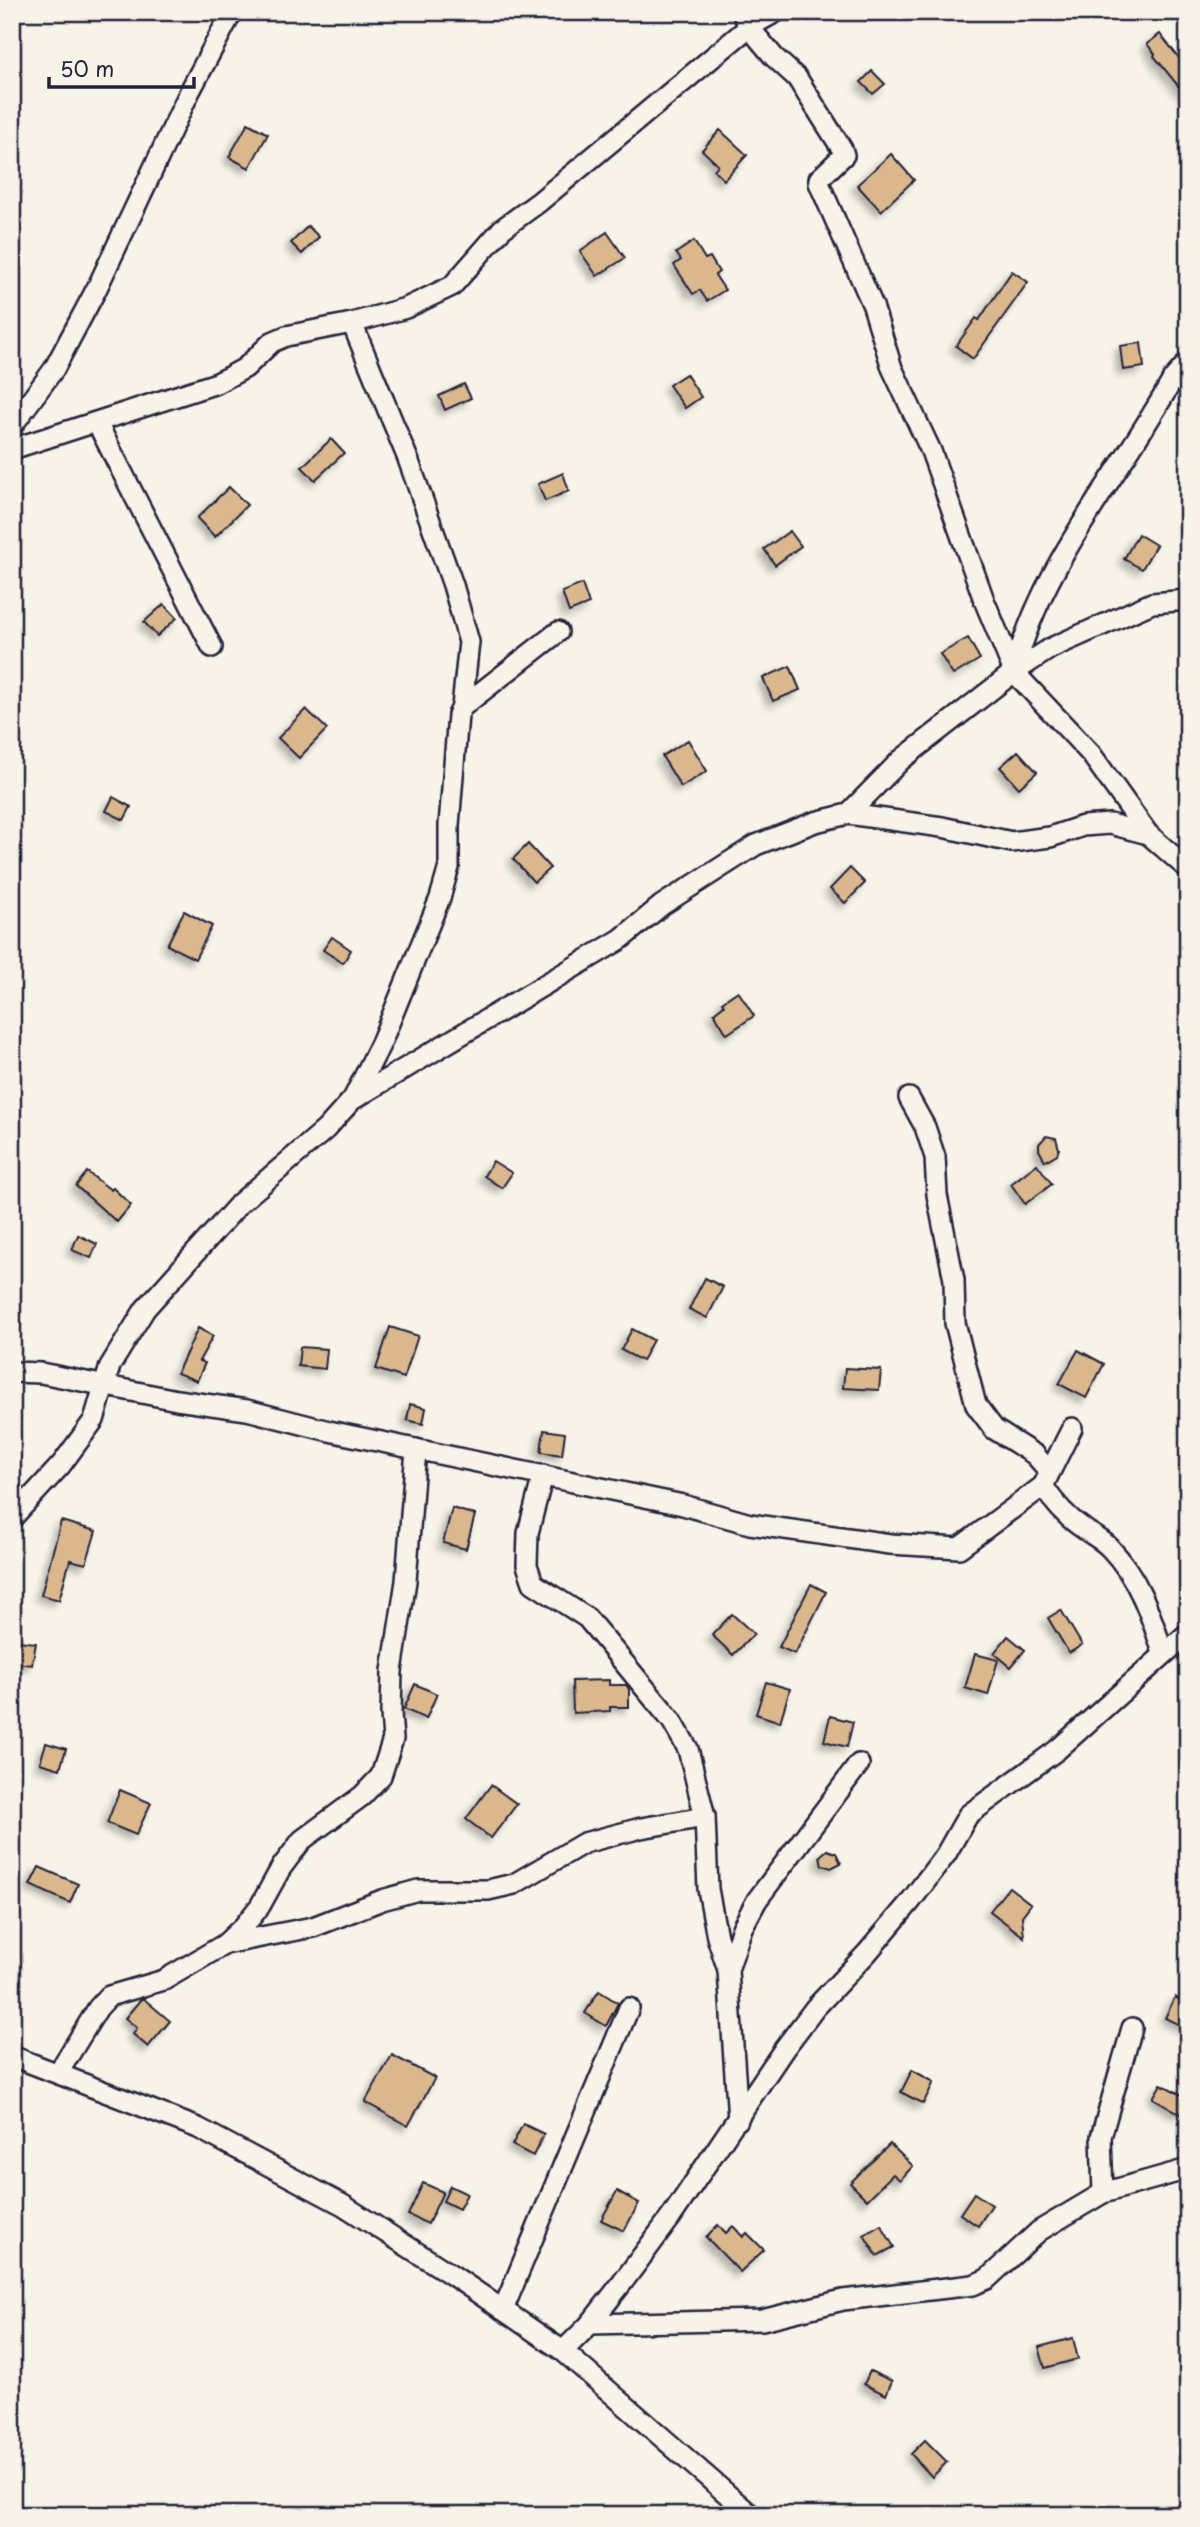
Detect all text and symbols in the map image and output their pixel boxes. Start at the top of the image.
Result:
scale bar [49,46,194,90]
text: 50 m [60,52,114,84]

